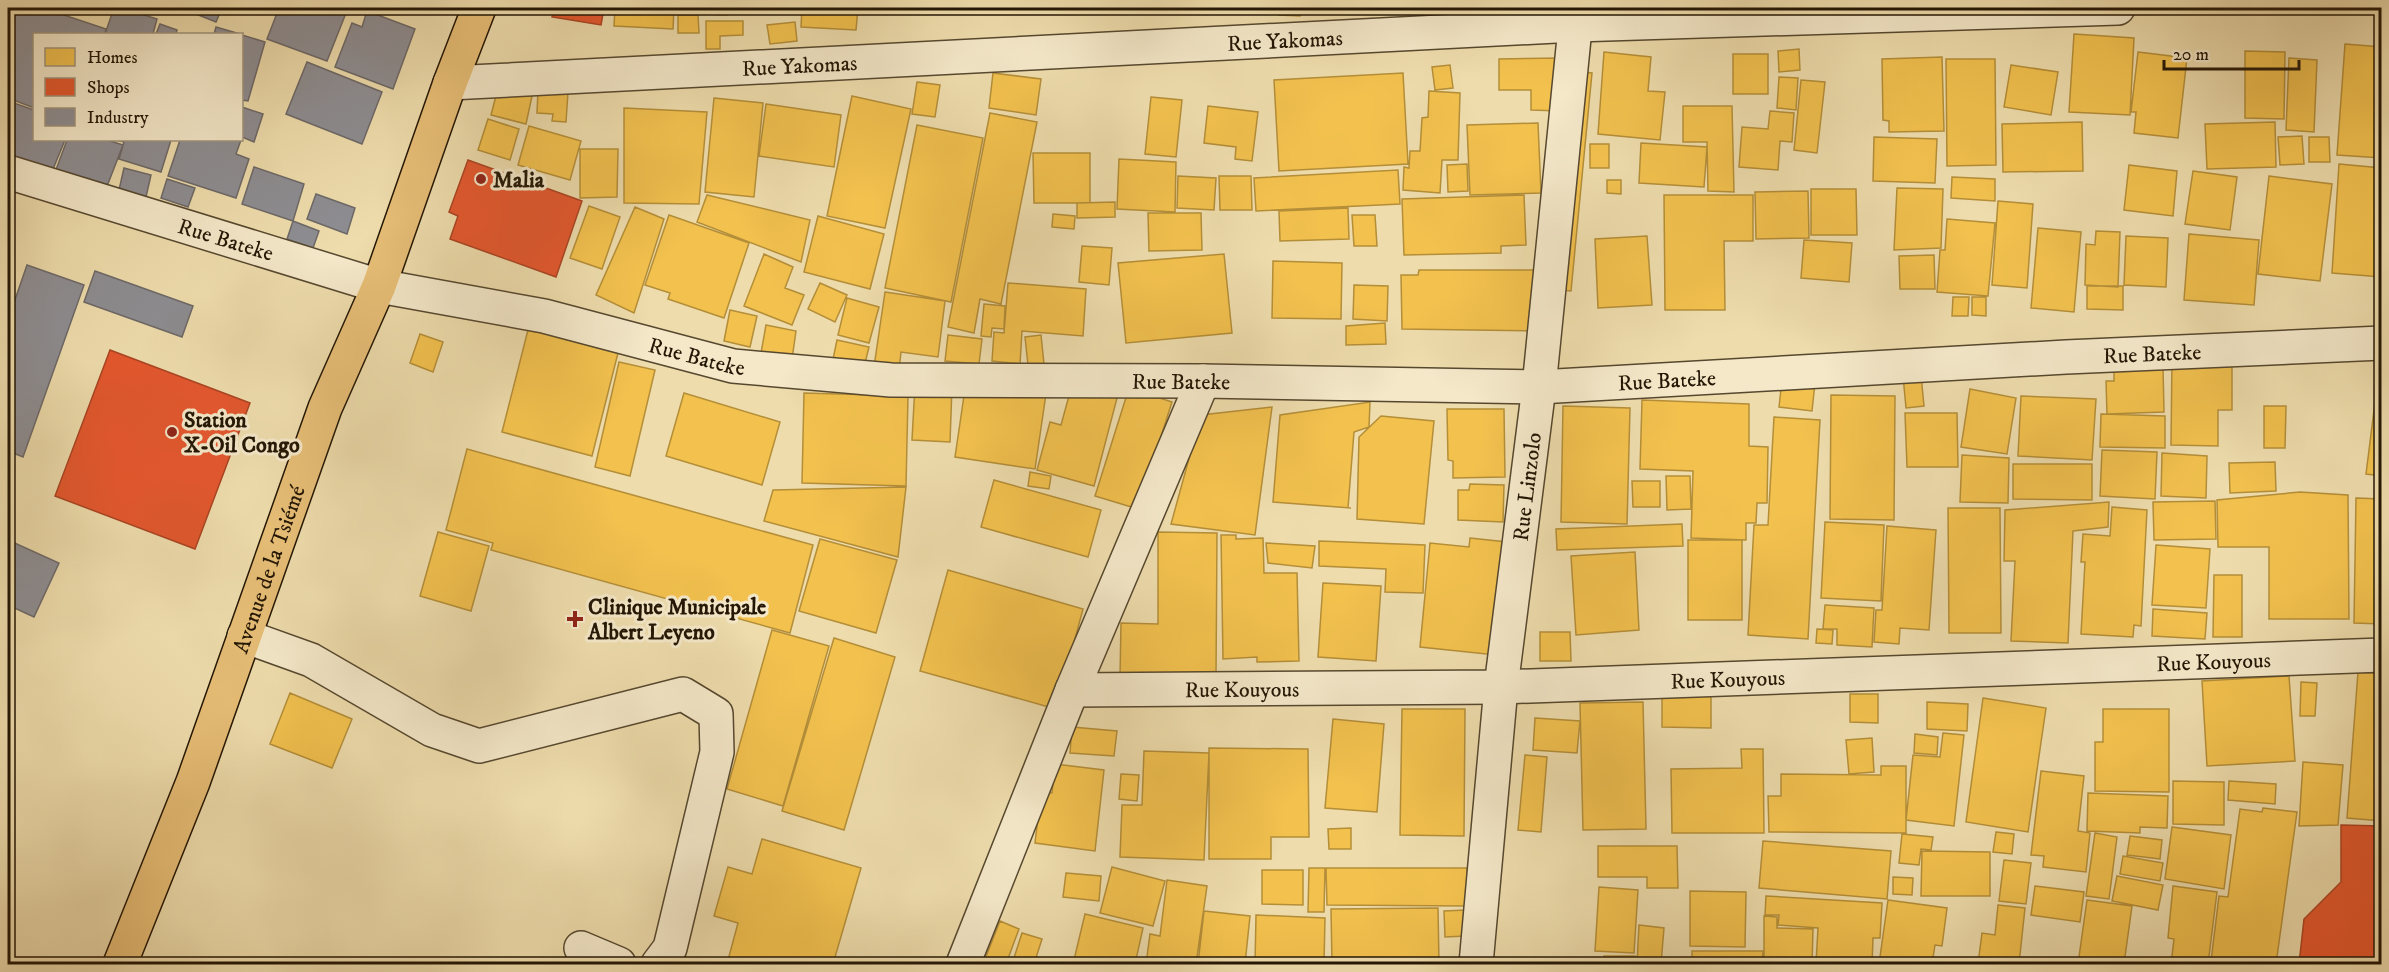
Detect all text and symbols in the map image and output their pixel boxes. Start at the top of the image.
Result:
street label: Rue Yakomas [1227,25,1343,58]
legend [33,33,243,141]
scale bar [2164,33,2299,71]
text: 20 m [2173,44,2209,66]
text: Homes [87,47,138,69]
street label: Rue Yakomas [741,50,858,83]
text: Shops [87,77,130,99]
text: Industry [87,107,149,129]
place label: Malia [493,167,545,194]
marker: Malia [474,172,488,186]
street label: Rue Bateke [175,213,276,268]
street label: Rue Bateke [646,332,746,382]
street label: Rue Bateke [2102,339,2202,370]
street label: Rue Bateke [1617,365,1717,397]
street label: Rue Bateke [1132,369,1230,396]
place label: Station X-Oil Congo [184,407,300,459]
marker: Station X-Oil Congo [165,425,179,439]
street label: Rue Linzolo [1508,431,1548,543]
street label: Avenue de la Tsiémé [228,482,312,657]
place label: Clinique Municipale Albert Leyeno [587,594,766,646]
marker: Clinique Municipale Albert Leyeno [566,610,584,628]
street label: Rue Kouyous [2156,647,2271,678]
street label: Rue Kouyous [1670,665,1786,696]
street label: Rue Kouyous [1185,676,1299,704]

